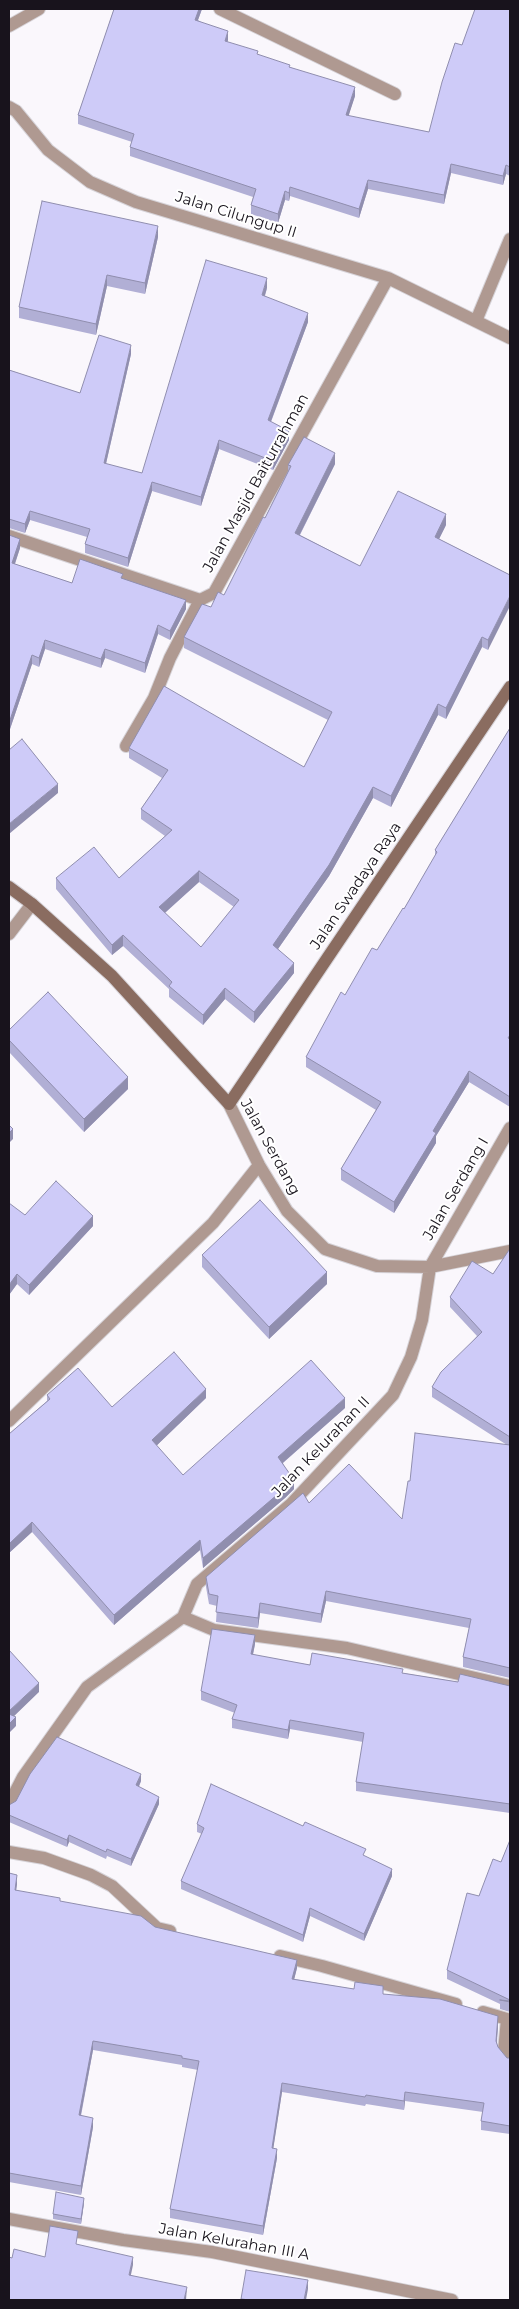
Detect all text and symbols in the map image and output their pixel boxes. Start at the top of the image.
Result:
street label: Jalan Cilungup II [173,188,299,242]
street label: Jalan Masjid Baiturrahman [199,391,313,575]
street label: Jalan Swadaya Raya [307,819,405,953]
street label: Jalan Serdang [236,1096,304,1198]
street label: Jalan Serdang I [419,1135,493,1243]
street label: Jalan Kelurahan II [268,1393,374,1501]
street label: Jalan Kelurahan III A [157,2220,311,2264]

